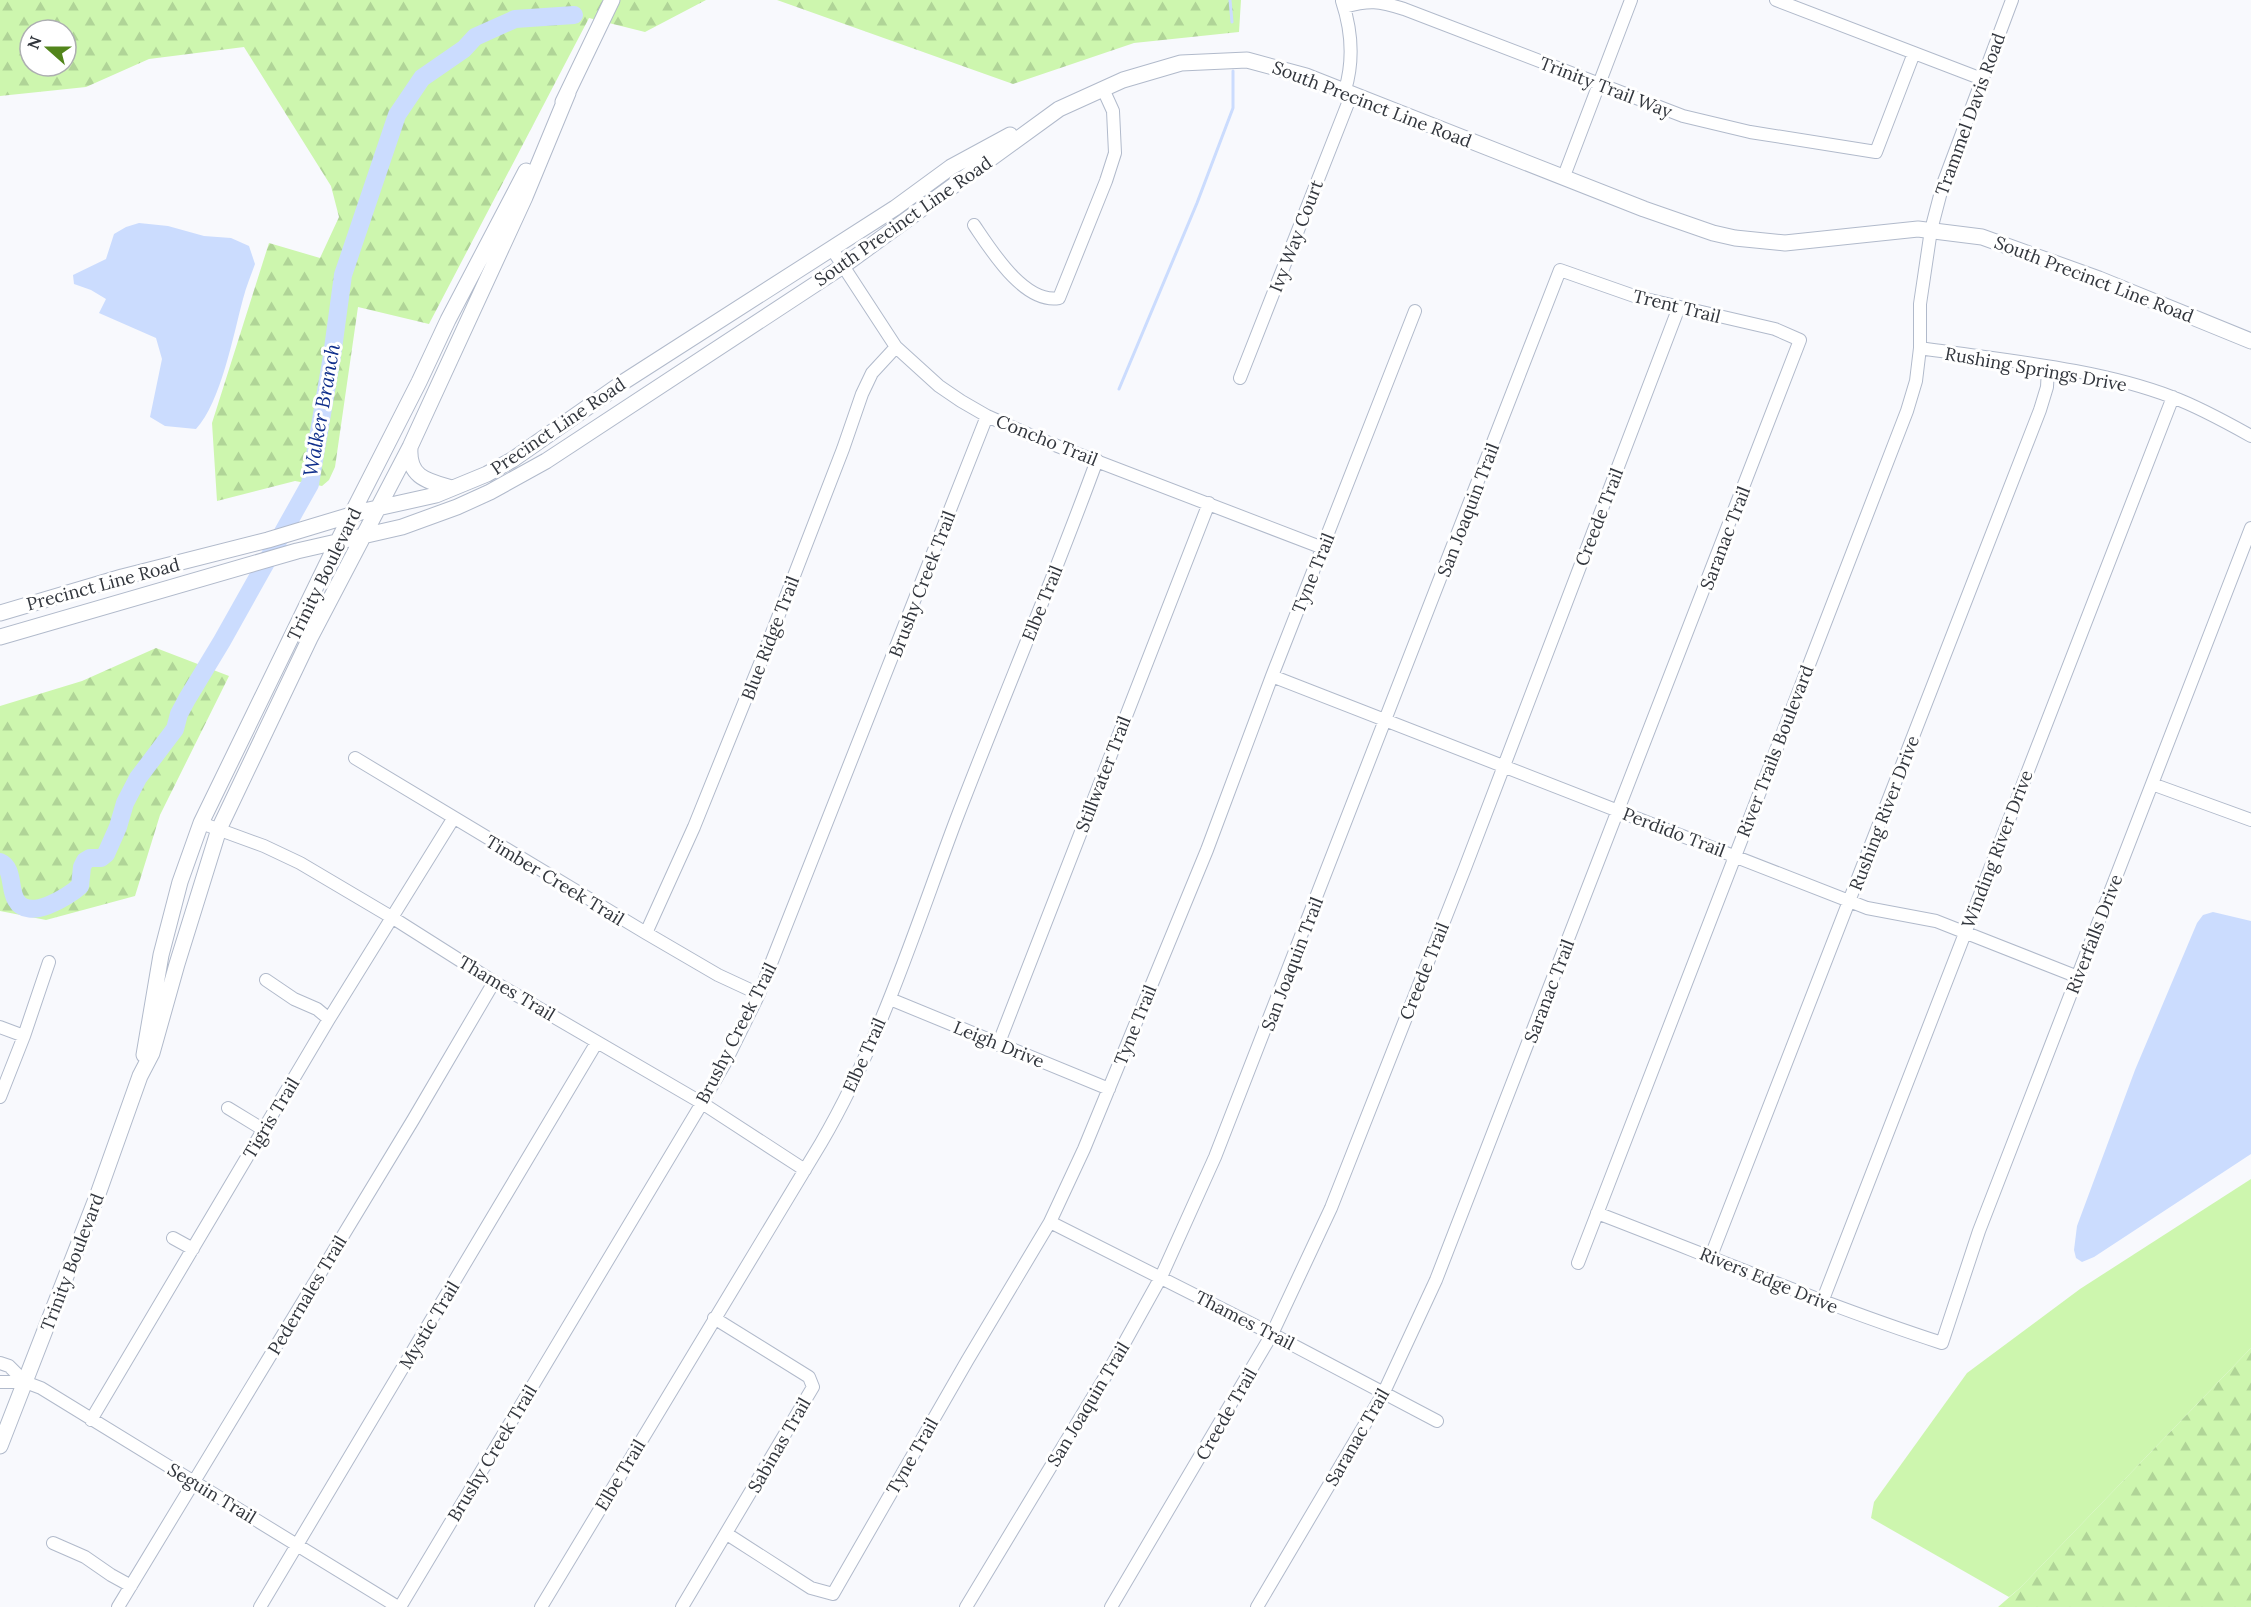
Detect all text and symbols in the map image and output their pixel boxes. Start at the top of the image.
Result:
north arrow [18,18,78,78]
street label: Trammel Davis Road [1930,29,2010,198]
text: N [22,33,46,52]
street label: Trinity Trail Way [1536,51,1676,123]
street label: South Precinct Line Road [1269,55,1475,153]
street label: South Precinct Line Road [810,151,996,291]
street label: Ivy Way Court [1264,177,1328,295]
street label: South Precinct Line Road [1991,230,2197,328]
street label: Trent Trail [1631,284,1723,328]
water label: Walker Branch [297,341,345,479]
street label: Rushing Springs Drive [1943,342,2129,396]
street label: Precinct Line Road [486,372,630,480]
street label: Concho Trail [993,409,1101,471]
street label: San Joaquin Trail [1432,440,1504,580]
street label: Creede Trail [1570,465,1628,569]
street label: Saranac Trail [1695,483,1755,593]
street label: Trinity Boulevard [282,503,366,644]
street label: Brushy Creek Trail [883,507,961,661]
street label: Tyne Trail [1286,529,1340,617]
street label: Precinct Line Road [24,552,182,616]
street label: Elbe Trail [1016,562,1068,644]
street label: Blue Ridge Trail [736,573,804,703]
street label: River Trails Boulevard [1732,661,1819,840]
street label: Stillwater Trail [1070,713,1136,835]
street label: Rushing River Drive [1844,732,1924,894]
street label: Winding River Drive [1956,766,2038,931]
street label: Perdido Trail [1619,802,1729,862]
street label: Timber Creek Trail [482,830,629,931]
street label: Riverfalls Drive [2061,871,2127,997]
street label: San Joaquin Trail [1256,894,1328,1034]
street label: Creede Trail [1394,919,1454,1023]
street label: Saranac Trail [1519,936,1579,1046]
street label: Thames Trail [455,950,560,1026]
street label: Brushy Creek Trail [691,959,781,1107]
street label: Tyne Trail [1108,981,1162,1069]
street label: Elbe Trail [837,1014,891,1096]
street label: Leigh Drive [950,1015,1048,1073]
street label: Tigris Trail [238,1073,304,1163]
street label: Trinity Boulevard [35,1190,109,1334]
street label: Pedernales Trail [262,1231,352,1359]
street label: Rivers Edge Drive [1696,1242,1842,1318]
street label: Mystic Trail [394,1277,464,1373]
street label: Thames Trail [1191,1285,1299,1355]
street label: San Joaquin Trail [1042,1337,1134,1471]
street label: Creede Trail [1190,1364,1262,1464]
street label: Brushy Creek Trail [442,1381,542,1525]
street label: Saranac Trail [1320,1384,1394,1490]
street label: Sabinas Trail [742,1393,816,1497]
street label: Tyne Trail [881,1414,943,1498]
street label: Elbe Trail [590,1435,650,1515]
street label: Seguin Trail [163,1458,261,1529]

